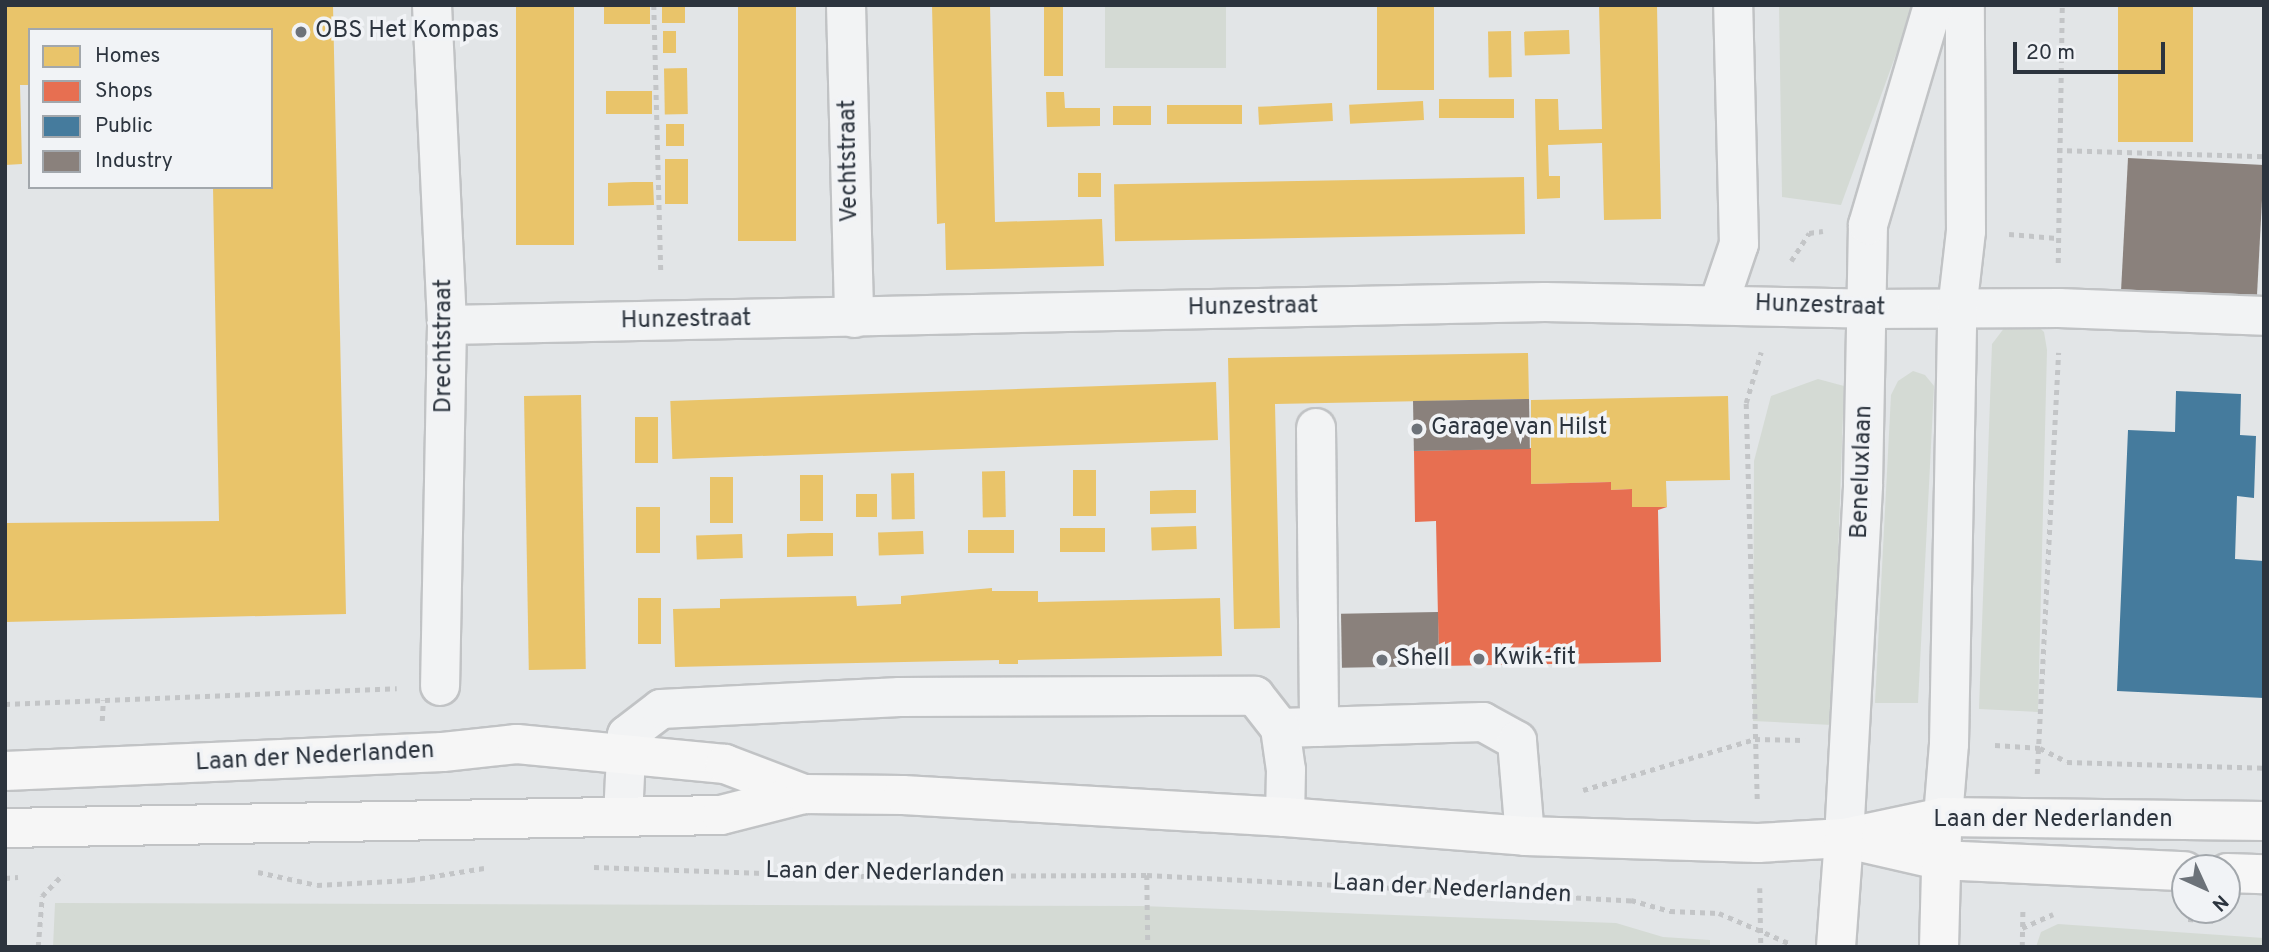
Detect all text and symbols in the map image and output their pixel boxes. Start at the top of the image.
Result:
place label: OBS Het Kompas [315,18,499,46]
marker: OBS Het Kompas [293,24,309,40]
legend [28,28,273,189]
scale bar [2017,28,2169,72]
text: 20 m [2026,40,2075,67]
text: Homes [95,43,160,70]
text: Shops [95,78,153,105]
street label: Vechtstraat [835,99,865,223]
text: Public [95,113,153,140]
text: Industry [95,148,173,175]
street label: Drechtstraat [431,279,459,413]
street label: Hunzestraat [1754,290,1886,324]
street label: Hunzestraat [1187,292,1319,324]
street label: Hunzestraat [620,305,752,337]
street label: Beneluxlaan [1846,405,1880,539]
place label: Garage van Hilst [1431,415,1607,443]
marker: Garage van Hilst [1409,421,1425,437]
place label: Kwik-fit [1493,645,1576,673]
place label: Shell [1396,646,1450,674]
marker: Kwik-fit [1471,651,1487,667]
marker: Shell [1374,652,1390,668]
street label: Laan der Nederlanden [195,737,435,779]
street label: Laan der Nederlanden [1933,807,2173,835]
north arrow [2171,854,2241,924]
street label: Laan der Nederlanden [765,858,1005,890]
street label: Laan der Nederlanden [1332,869,1572,911]
text: N [2206,889,2233,916]

